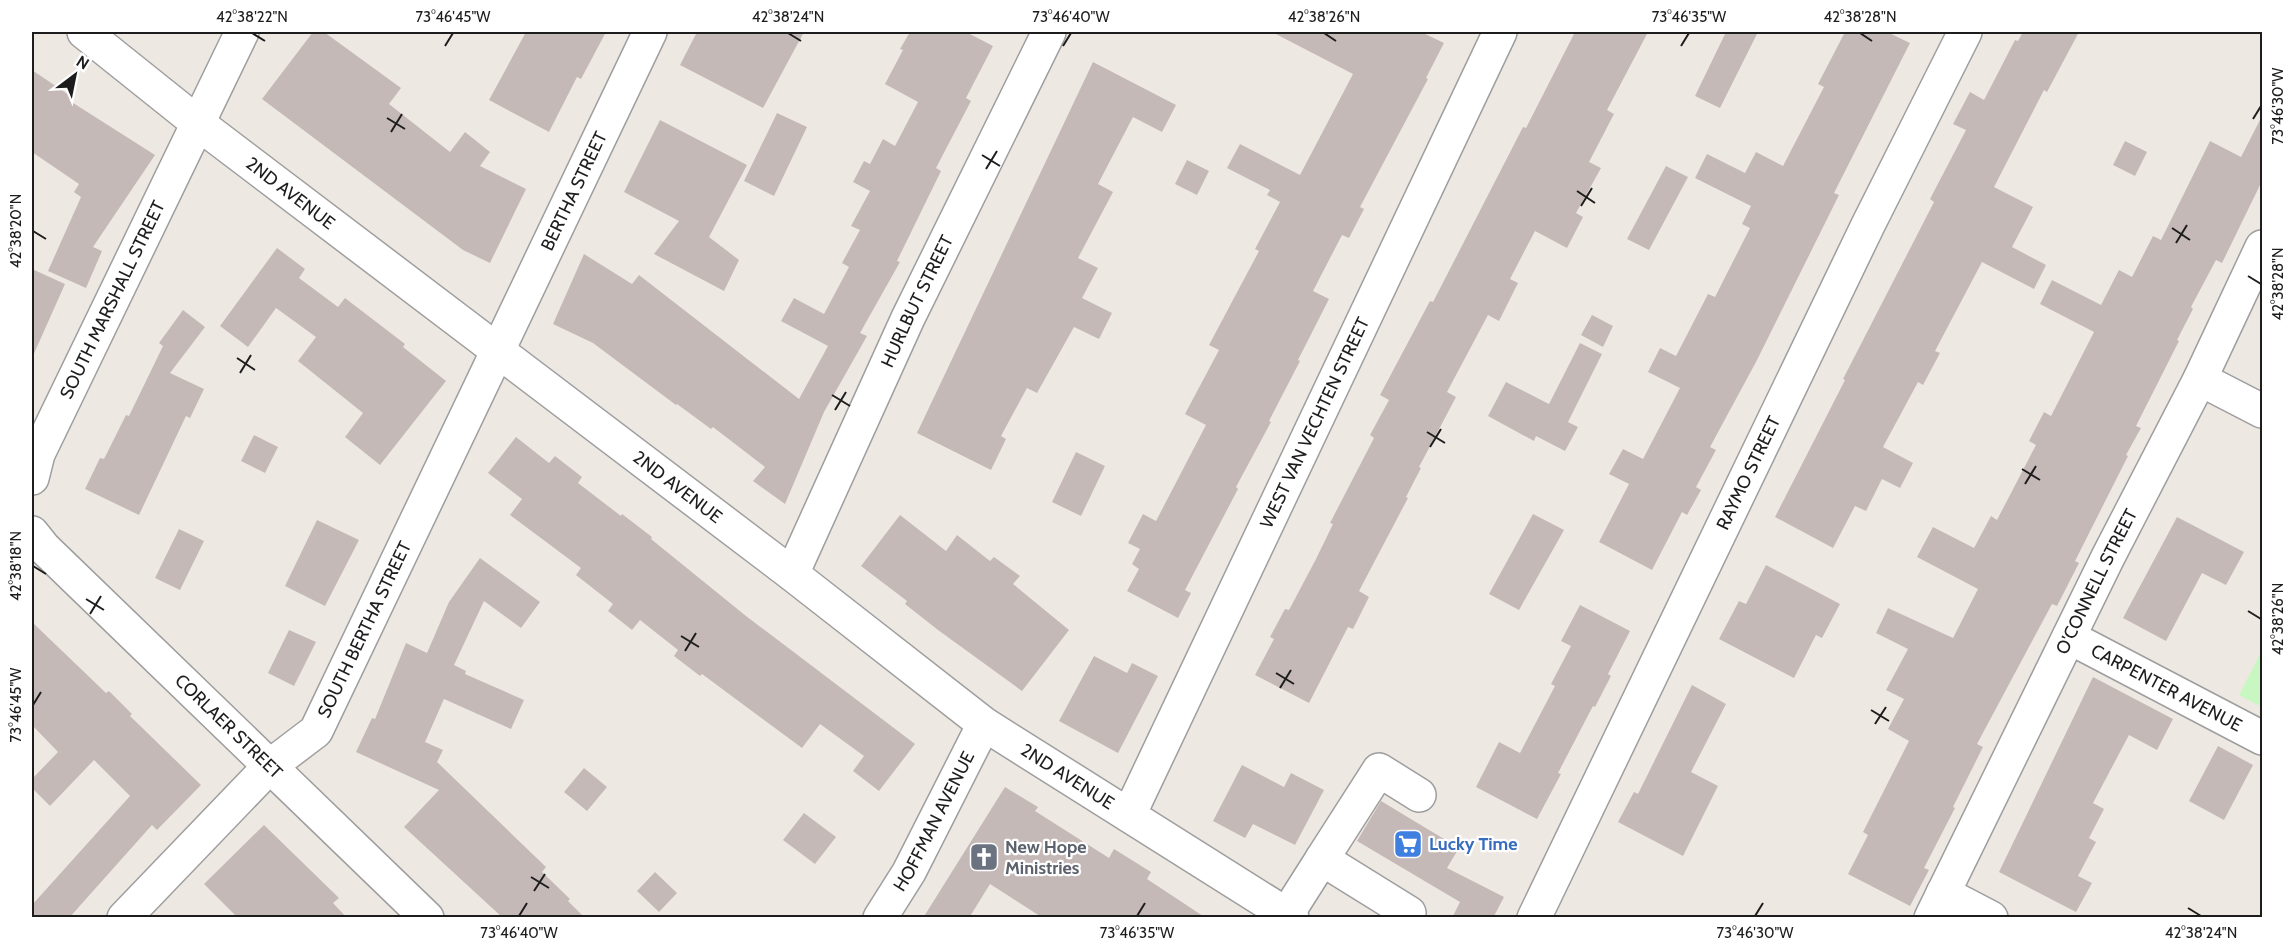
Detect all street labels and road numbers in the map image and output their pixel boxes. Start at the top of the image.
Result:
street label: BERTHA STREET [536,128,612,254]
street label: 2ND AVENUE [241,152,339,234]
street label: SOUTH MARSHALL STREET [55,197,170,402]
street label: HURLBUT STREET [876,231,958,371]
street label: WEST VAN VECHTEN STREET [1256,314,1374,532]
street label: RAYMO STREET [1712,412,1785,533]
street label: 2ND AVENUE [629,446,726,528]
street label: O'CONNELL STREET [2051,505,2142,658]
street label: SOUTH BERTHA STREET [313,537,416,721]
street label: CARPENTER AVENUE [2087,639,2246,737]
street label: CORLAER STREET [170,669,287,784]
street label: 2ND AVENUE [1017,739,1118,814]
street label: HOFFMAN AVENUE [889,748,979,895]

